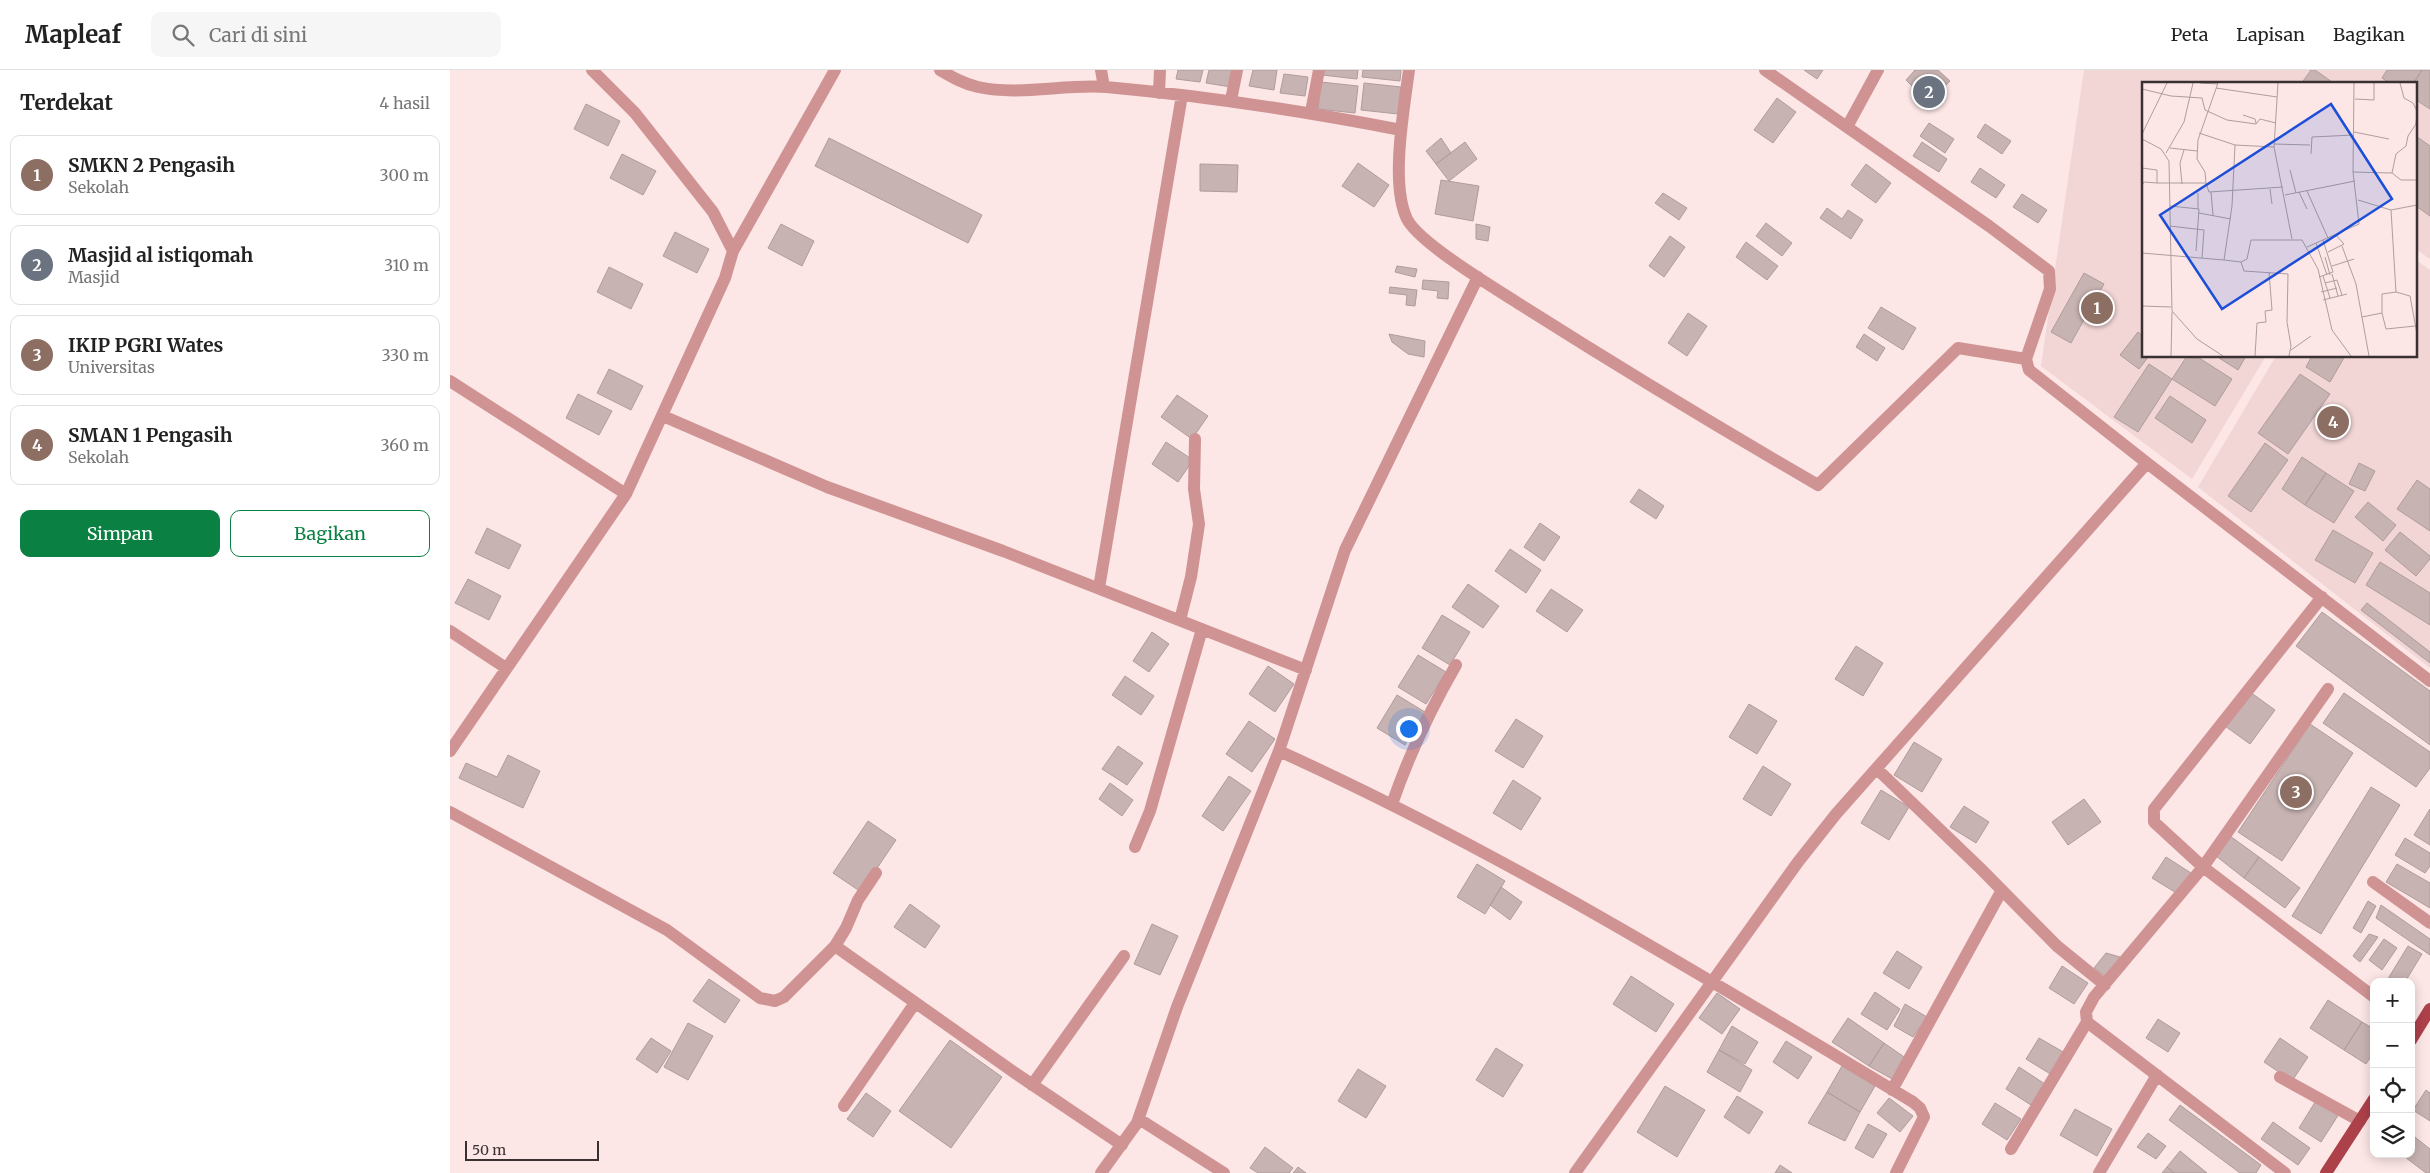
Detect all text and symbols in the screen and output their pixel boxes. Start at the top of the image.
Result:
search box [151,12,501,57]
text: Mapleaf [25,19,121,50]
icon: search [169,21,197,49]
text: Cari di sini [209,23,307,47]
text: Peta [2171,23,2208,46]
text: Lapisan [2236,23,2305,46]
text: Bagikan [2333,23,2405,46]
pin: 2 [1913,73,1945,111]
inset map [2142,82,2418,358]
text: Terdekat [20,89,113,116]
text: 4 hasil [379,93,430,113]
text: SMKN 2 Pengasih [68,153,235,177]
text: 1 [33,165,41,185]
text: 300 m [380,165,429,185]
text: Sekolah [68,177,129,197]
text: Masjid al istiqomah [68,243,253,267]
text: 2 [32,255,42,275]
text: 310 m [384,255,429,275]
text: Masjid [68,267,120,287]
pin: 1 [2081,289,2113,327]
text: IKIP PGRI Wates [68,333,223,357]
text: 3 [32,345,42,365]
text: 330 m [382,345,429,365]
text: Universitas [68,357,155,377]
pin: 4 [2317,403,2349,441]
text: SMAN 1 Pengasih [68,423,232,447]
text: 4 [32,435,42,455]
text: 360 m [380,435,429,455]
text: Sekolah [68,447,129,467]
button: Simpan [20,510,220,557]
button: Bagikan [230,510,430,557]
your location [1396,716,1422,742]
pin: 3 [2280,773,2312,811]
map controls [2370,978,2415,1158]
button: + [2370,978,2415,1023]
button: − [2370,1023,2415,1068]
button: locate [2370,1068,2415,1113]
button: layers [2370,1113,2415,1158]
scale bar [465,1138,599,1161]
text: 50 m [472,1141,506,1159]

